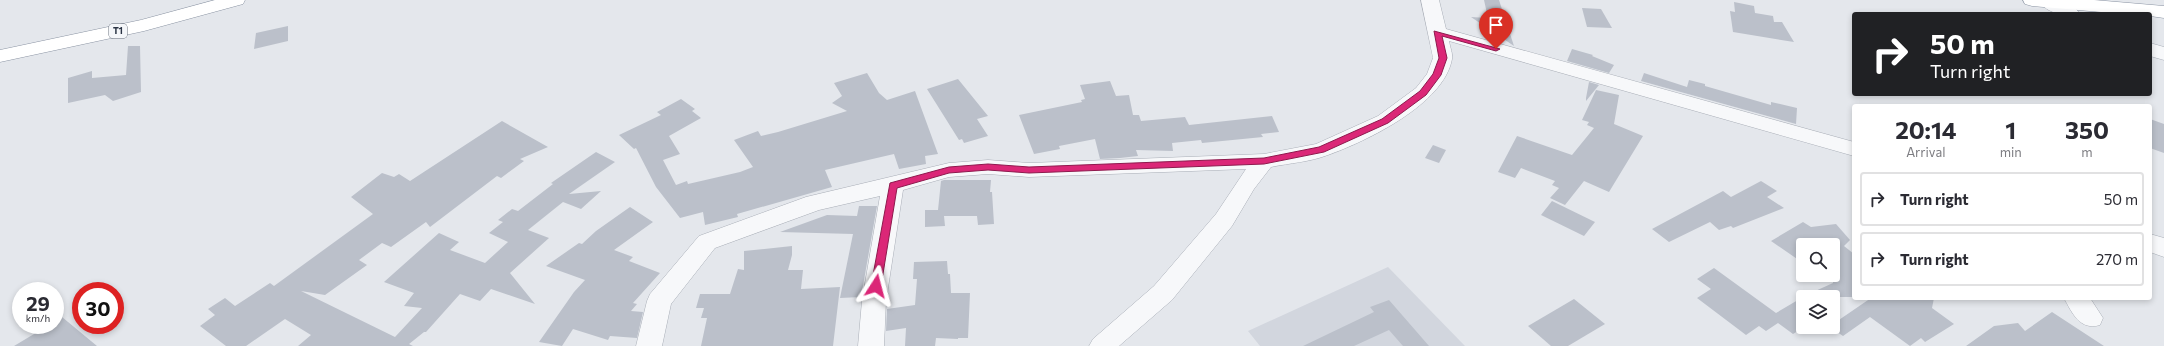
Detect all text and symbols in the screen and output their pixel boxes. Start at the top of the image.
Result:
pin [1479,8,1513,49]
icon: arrive [1485,14,1507,36]
road number: T1 [109,24,127,38]
text: 50 m [1930,26,1995,60]
icon: right [1864,28,1916,80]
text: Turn right [1930,60,2010,82]
text: 20:14 [1895,115,1957,144]
text: 1 [2005,115,2016,144]
text: 350 [2065,115,2109,144]
text: Arrival [1906,144,1945,160]
text: min [2000,144,2022,160]
text: m [2081,144,2093,160]
icon: right [1866,188,1888,210]
text: Turn right [1900,190,1969,208]
text: 50 m [2104,190,2138,208]
map controls [1796,238,1840,334]
button: search [1796,238,1840,282]
icon: right [1866,248,1888,270]
text: Turn right [1900,250,1969,268]
text: 270 m [2096,250,2138,268]
position arrow [855,265,897,307]
speed limit sign: 30 [72,282,124,334]
button: layers [1796,290,1840,334]
text: 29 [26,291,50,315]
text: km/h [26,312,50,324]

